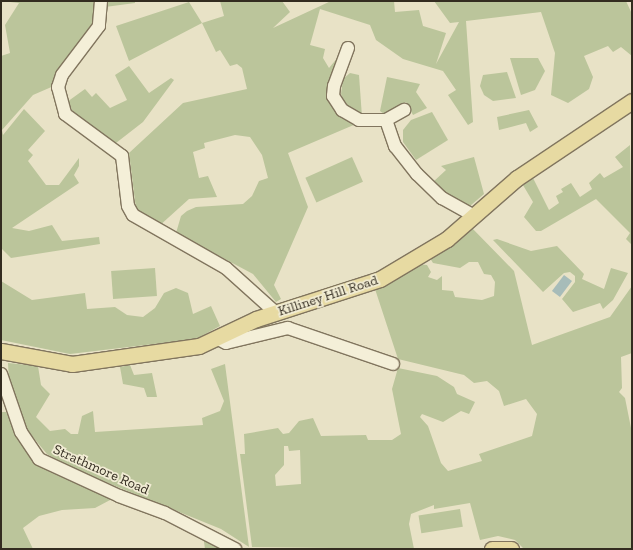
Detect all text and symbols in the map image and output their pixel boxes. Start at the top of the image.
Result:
street label: Killiney Hill Road [276,272,380,320]
street label: Strathmore Road [50,441,152,499]

